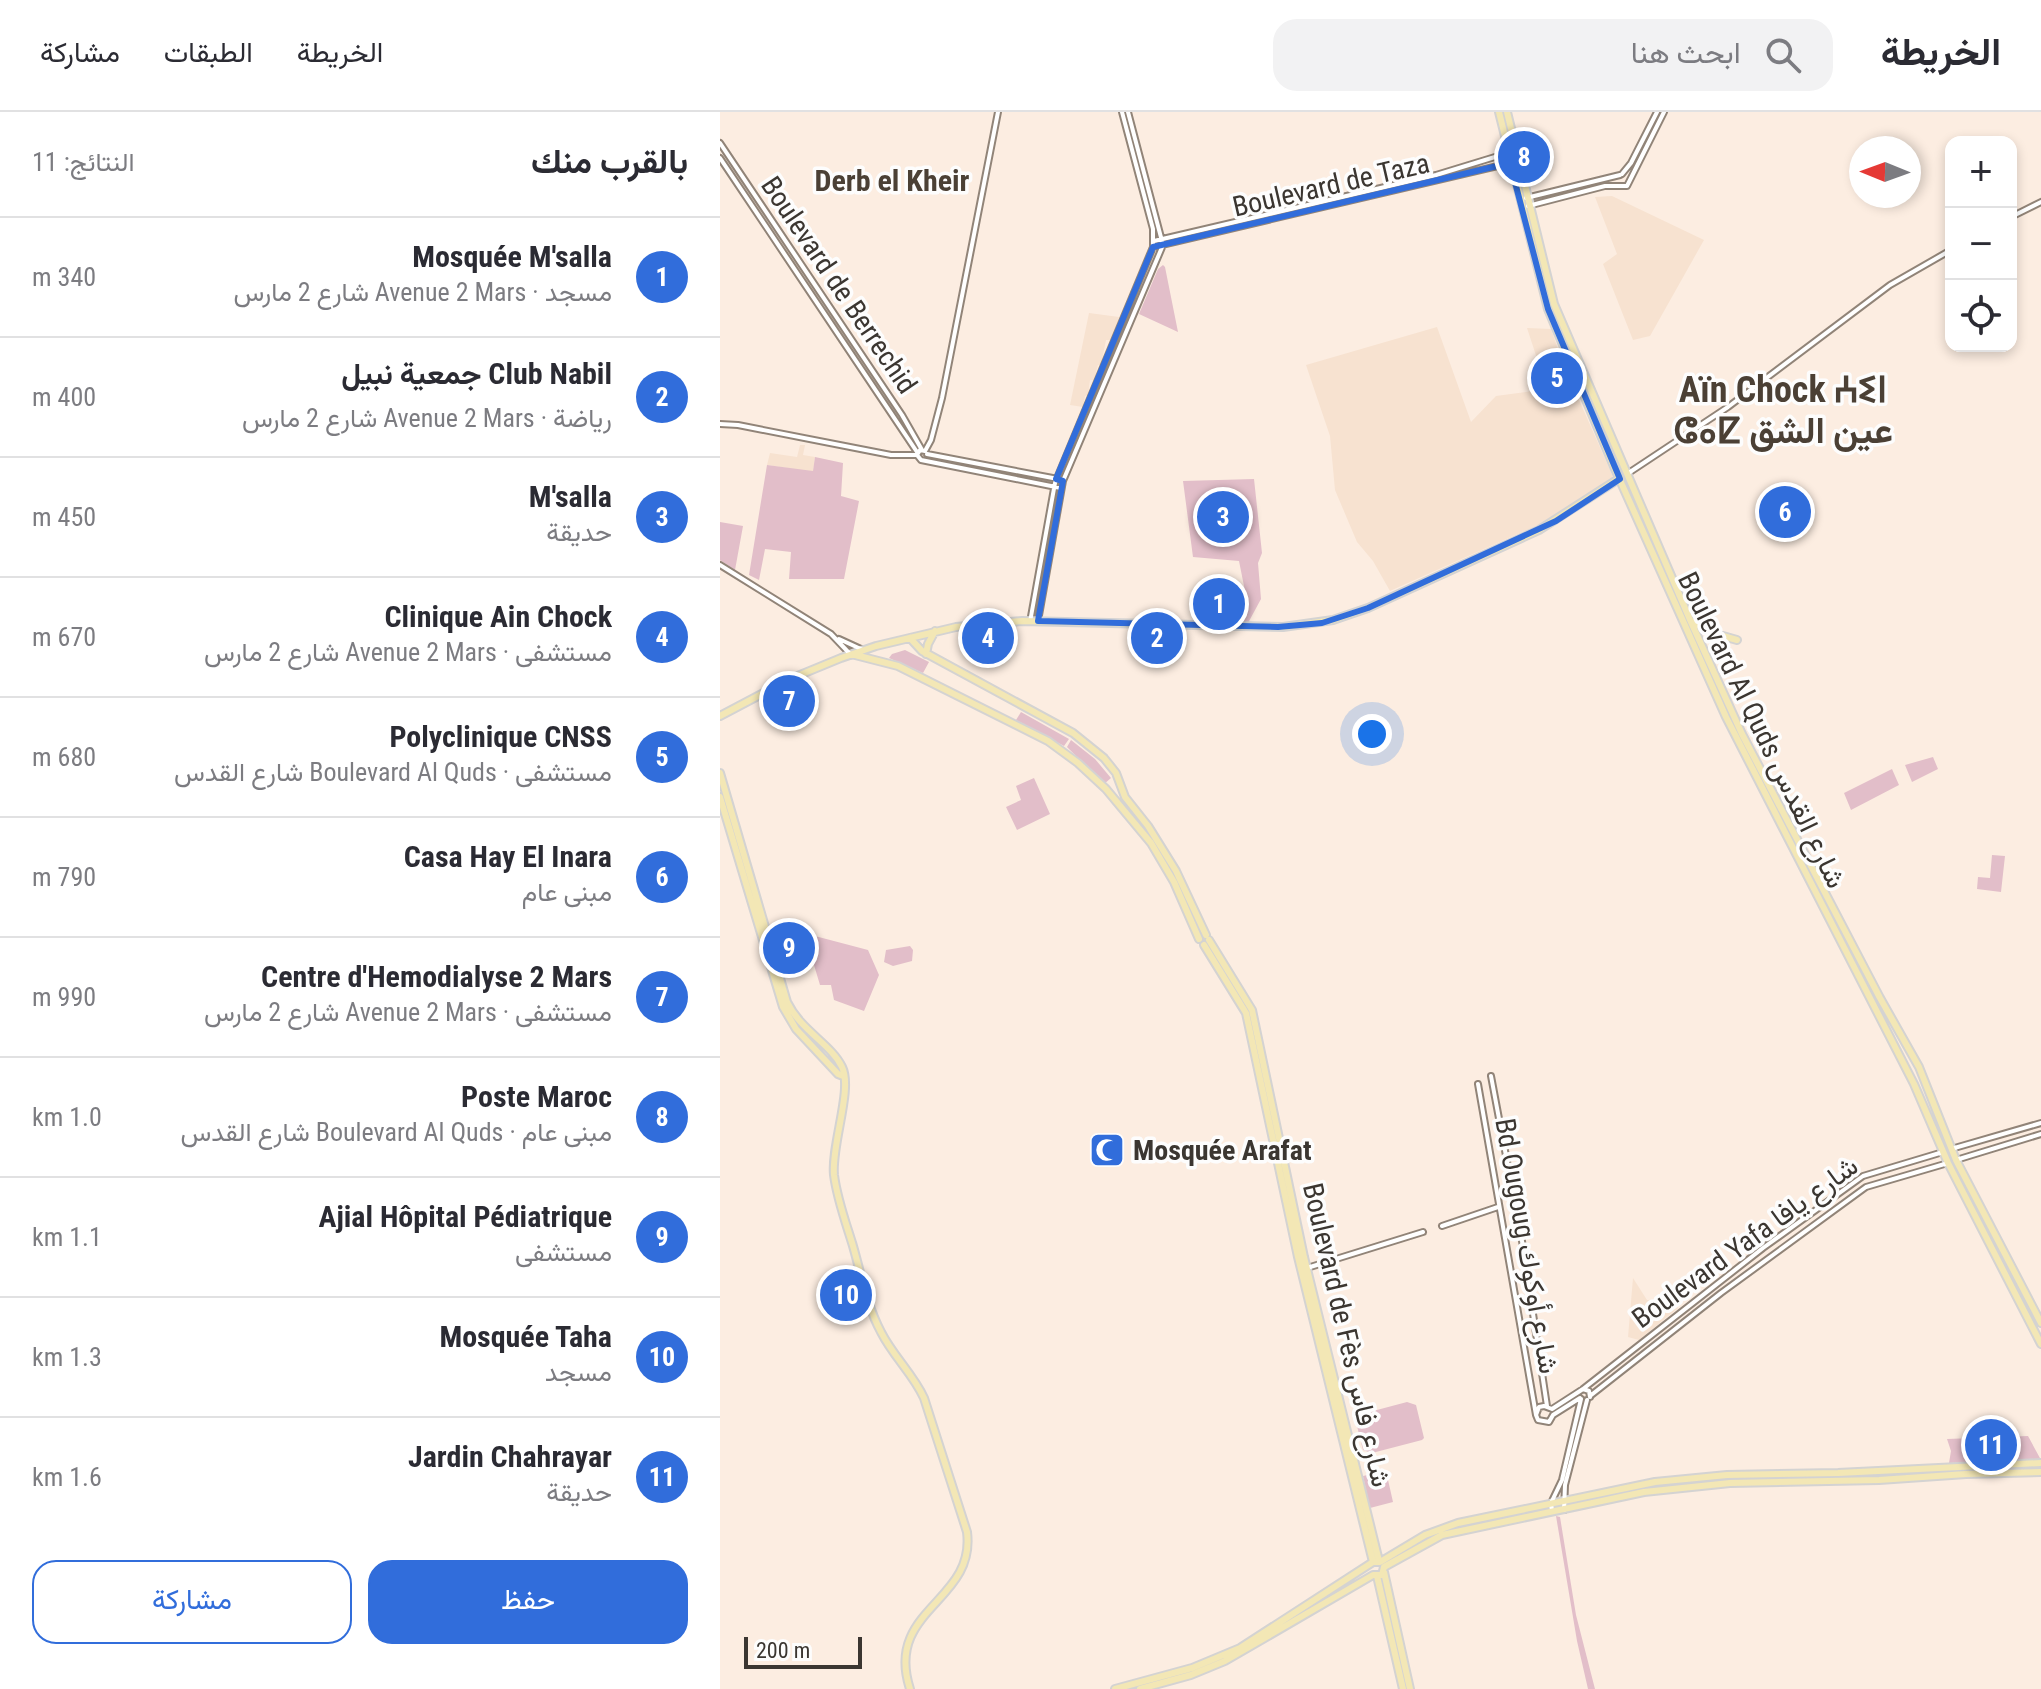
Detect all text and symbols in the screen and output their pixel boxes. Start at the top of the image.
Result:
search box [1273,19,1833,91]
text: الخريطة [1881,30,2001,74]
icon: search [1761,33,1805,77]
text: ابحث هنا [1631,35,1741,70]
text: مشاركة [40,36,120,69]
text: الطبقات [164,36,253,69]
text: الخريطة [297,36,383,69]
pin: 8 [1498,127,1550,187]
north arrow [1849,136,1921,208]
map controls [1945,136,2017,352]
button: + [1945,136,2017,208]
text: بالقرب منك [531,141,688,181]
street label: Boulevard de Taza [1229,146,1433,224]
text: النتائج: 11 [32,147,135,177]
district label: Derb el Kheir [814,163,970,198]
street label: Boulevard de Berrechid [754,170,924,400]
button: − [1945,208,2017,280]
text: Mosquée M'salla [412,239,612,274]
text: 340 m [32,262,96,292]
text: 1 [655,262,669,292]
text: مسجد · Avenue 2 Mars شارع 2 مارس [234,277,612,307]
button: locate [1945,280,2017,352]
pin: 5 [1531,348,1583,408]
text: Club Nabil جمعية نبيل [341,356,612,391]
district label: Aïn Chock ⵄⵉⵏ ⵛⴰⵇ عين الشق [1673,369,1893,452]
text: 400 m [32,382,96,412]
text: 2 [655,382,669,412]
text: رياضة · Avenue 2 Mars شارع 2 مارس [242,403,612,433]
text: M'salla [529,479,612,514]
pin: 6 [1759,482,1811,542]
pin: 3 [1197,487,1249,547]
text: 450 m [32,502,96,532]
text: 3 [655,502,669,532]
text: حديقة [546,517,612,547]
street label: Boulevard Al Quds شارع القدس [1669,567,1853,894]
pin: 1 [1193,574,1245,634]
text: Clinique Ain Chock [384,599,612,634]
pin: 4 [962,608,1014,668]
pin: 2 [1131,608,1183,668]
text: 670 m [32,622,96,652]
text: 4 [655,622,669,652]
text: مستشفى · Avenue 2 Mars شارع 2 مارس [204,637,612,667]
pin: 7 [763,671,815,731]
your location [1352,714,1392,754]
text: Polyclinique CNSS [389,719,612,754]
text: 680 m [32,742,96,772]
text: 5 [655,742,669,772]
text: مستشفى · Boulevard Al Quds شارع القدس [174,757,612,787]
text: Casa Hay El Inara [404,839,612,874]
text: 790 m [32,862,96,892]
text: 6 [655,862,669,892]
text: مبنى عام [522,877,612,907]
pin: 9 [763,918,815,978]
text: Centre d'Hemodialyse 2 Mars [261,959,612,994]
text: 990 m [32,982,96,1012]
text: 7 [655,982,669,1012]
text: مستشفى · Avenue 2 Mars شارع 2 مارس [204,997,612,1027]
text: Poste Maroc [461,1079,612,1114]
text: 1.0 km [32,1102,102,1132]
text: 8 [655,1102,669,1132]
street label: Bd Ougoug شارع أوكوك [1486,1116,1566,1377]
text: مبنى عام · Boulevard Al Quds شارع القدس [181,1117,612,1147]
mosque icon: Mosquée Arafat [1088,1131,1126,1169]
place label: Mosquée Arafat [1133,1134,1312,1167]
street label: Boulevard Yafa شارع يافا [1626,1149,1865,1337]
street label: Boulevard de Fès شارع فاس [1294,1180,1398,1491]
text: Ajial Hôpital Pédiatrique [319,1199,612,1234]
text: 1.1 km [32,1222,102,1252]
text: 9 [655,1222,669,1252]
text: مستشفى [515,1237,612,1267]
pin: 10 [820,1265,872,1325]
text: Mosquée Taha [439,1319,612,1354]
text: 1.3 km [32,1342,102,1372]
text: 10 [649,1342,675,1372]
text: مسجد [545,1357,612,1387]
pin: 11 [1965,1415,2017,1475]
text: Jardin Chahrayar [408,1439,612,1474]
text: 1.6 km [32,1462,102,1492]
text: 11 [649,1462,675,1492]
text: حديقة [546,1477,612,1507]
button: مشاركة [32,1560,352,1644]
button: حفظ [368,1560,688,1644]
scale bar [744,1633,862,1669]
text: 200 m [756,1638,810,1663]

